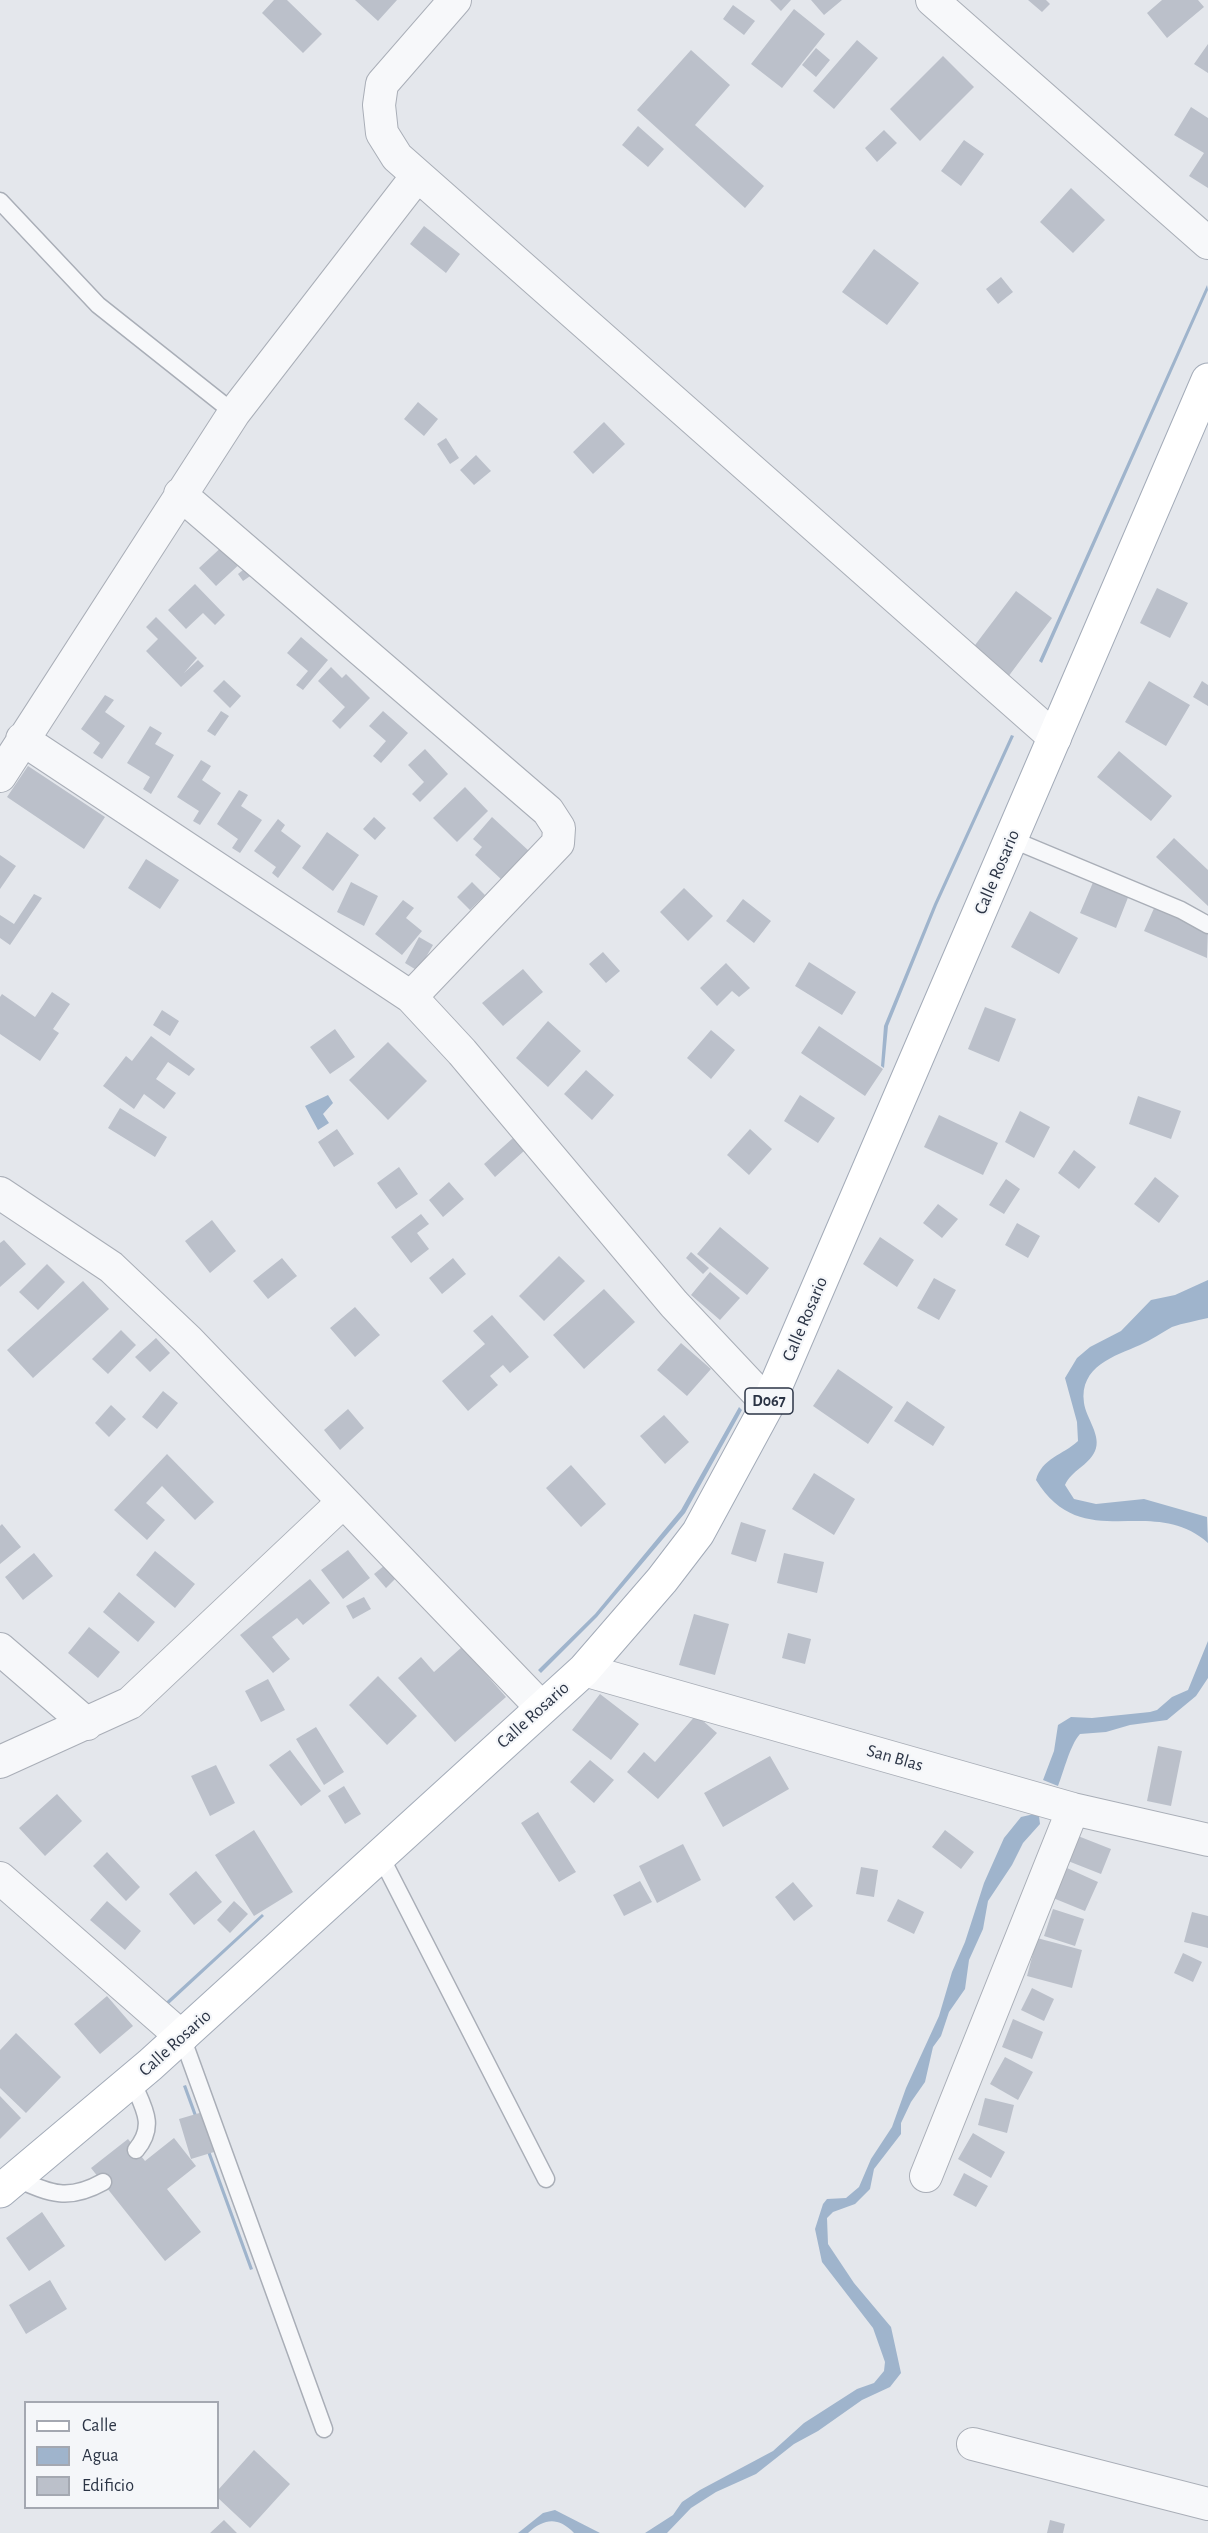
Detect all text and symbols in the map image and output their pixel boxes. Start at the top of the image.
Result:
street label: Calle Rosario [970,826,1024,918]
street label: Calle Rosario [778,1273,832,1365]
road number: D067 [745,1388,793,1414]
street label: Calle Rosario [492,1677,574,1753]
street label: San Blas [864,1740,926,1776]
street label: Calle Rosario [134,2005,216,2081]
legend [24,2401,219,2509]
text: Calle [82,2417,117,2435]
text: Agua [82,2447,119,2465]
text: Edificio [82,2477,134,2495]

